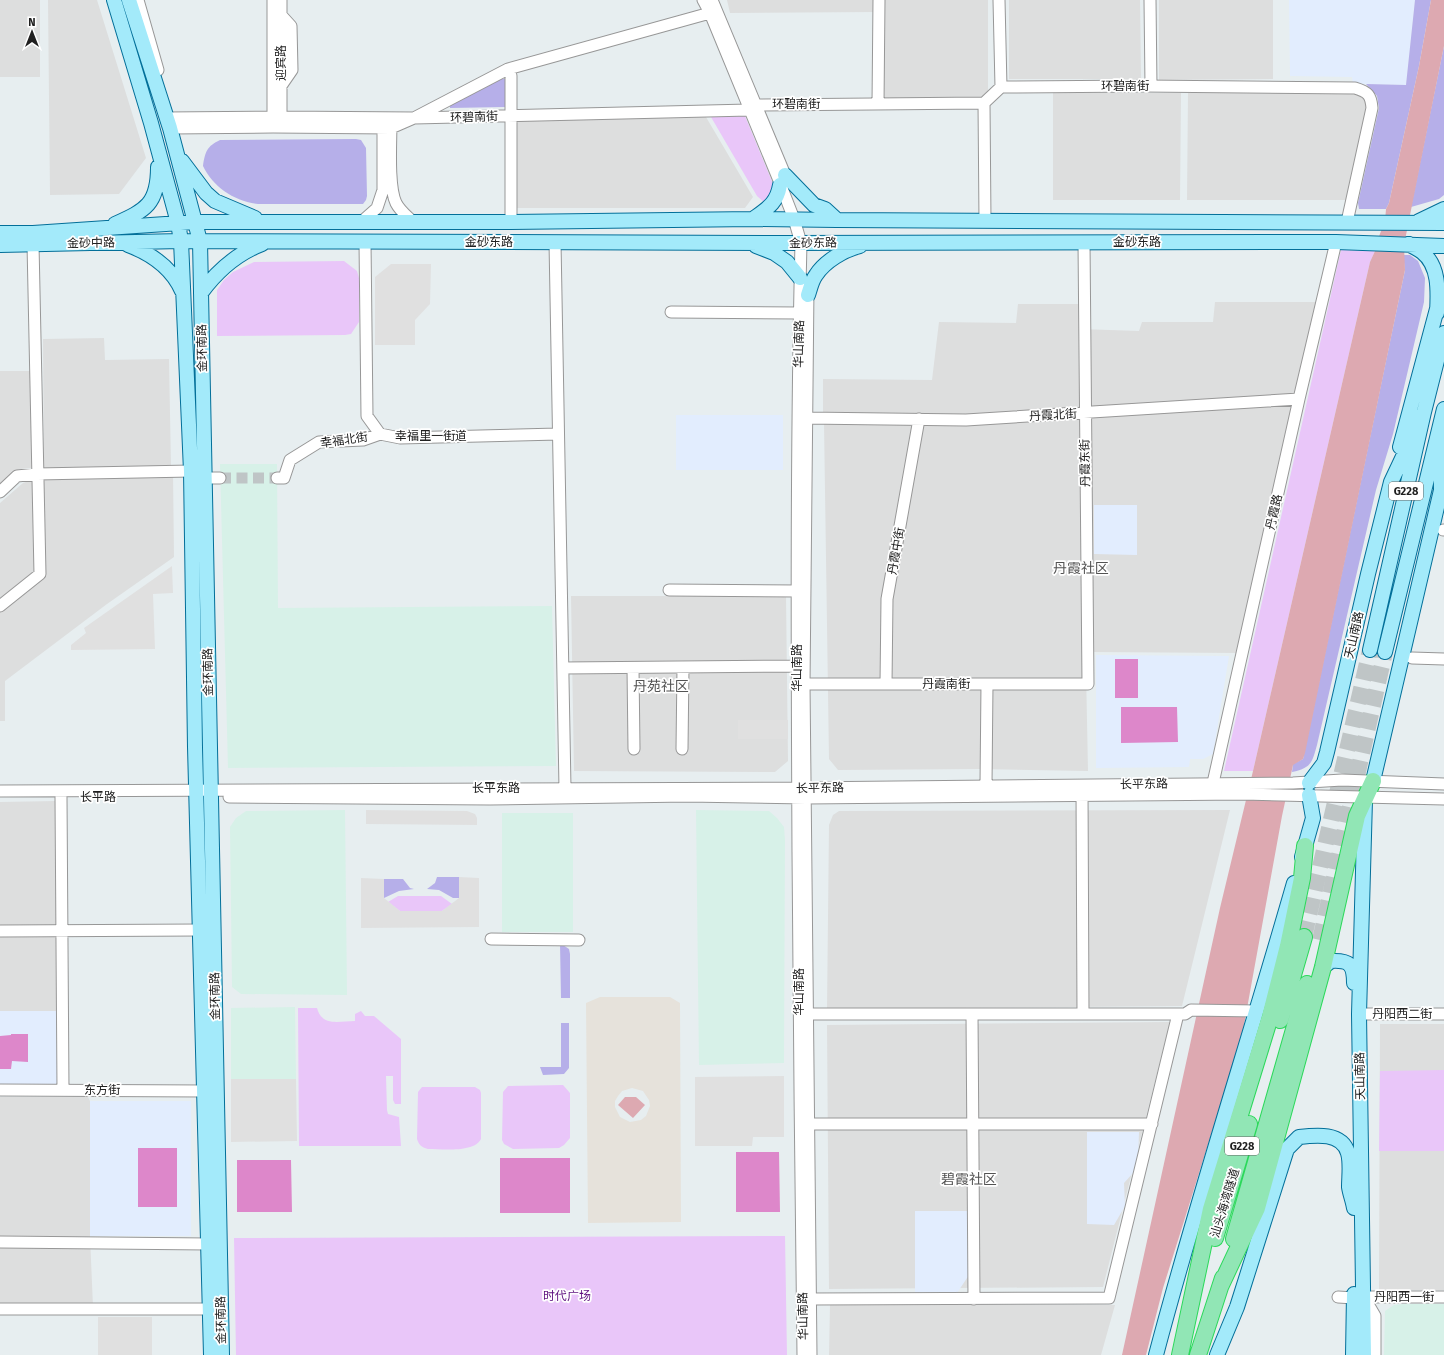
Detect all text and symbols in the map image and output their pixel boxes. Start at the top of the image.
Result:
north arrow [12,12,52,52]
text: N [28,16,36,29]
street label: 迎宾路 [274,45,288,81]
street label: 环碧南街 [1101,79,1149,93]
street label: 环碧南街 [772,97,820,111]
street label: 环碧南街 [450,109,498,125]
street label: 金砂东路 [465,235,513,249]
street label: 金砂东路 [1113,235,1161,249]
street label: 金砂中路 [67,236,115,250]
street label: 金砂东路 [789,236,837,250]
street label: 华山南路 [792,320,806,368]
street label: 金环南路 [195,324,209,372]
street label: 丹霞北街 [1029,407,1077,423]
street label: 幸福里一街道 [395,429,467,443]
street label: 幸福北街 [319,430,369,450]
street label: 丹霞东街 [1078,439,1092,487]
road number: G228 [1389,482,1423,500]
street label: 丹霞路 [1263,493,1285,531]
street label: 丹霞中街 [885,526,907,576]
district label: 丹霞社区 [1053,560,1109,577]
street label: 天山南路 [1342,610,1366,660]
street label: 华山南路 [790,644,804,692]
street label: 金环南路 [201,648,215,696]
street label: 丹霞南街 [922,677,970,691]
district label: 丹苑社区 [633,678,689,695]
street label: 长平东路 [1120,777,1168,791]
street label: 长平东路 [472,781,520,795]
street label: 长平东路 [796,781,844,795]
street label: 长平路 [80,790,116,804]
street label: 华山南路 [792,968,806,1016]
street label: 金环南路 [208,972,222,1020]
street label: 丹阳西二街 [1372,1007,1432,1021]
street label: 天山南路 [1353,1052,1367,1100]
street label: 东方街 [84,1083,120,1097]
road number: G228 [1225,1137,1259,1155]
street label: 汕头海湾隧道 [1208,1167,1242,1239]
district label: 碧霞社区 [941,1171,997,1188]
park label: 时代广场 [543,1289,591,1303]
street label: 丹阳西一街 [1374,1290,1434,1304]
street label: 华山南路 [796,1292,810,1340]
street label: 金环南路 [214,1296,228,1344]

